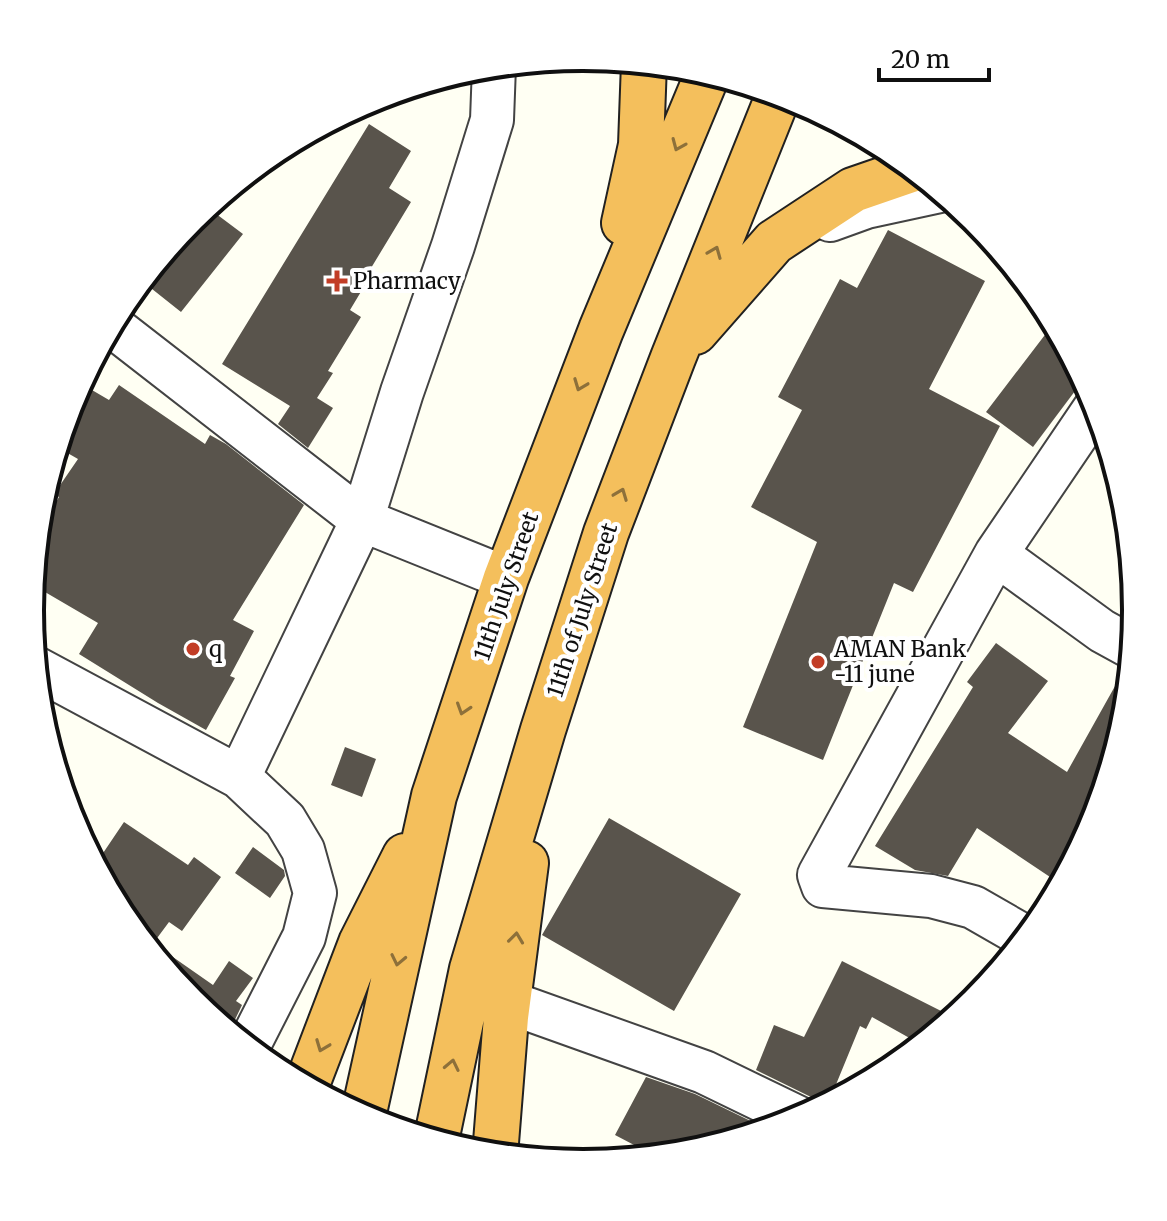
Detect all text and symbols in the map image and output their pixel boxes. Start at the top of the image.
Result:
scale bar [879,32,989,82]
text: 20 m [891,44,950,75]
one-way arrow [671,137,688,151]
one-way arrow [706,246,722,260]
place label: Pharmacy [353,267,461,295]
marker: Pharmacy [328,272,346,290]
one-way arrow [573,377,590,391]
one-way arrow [611,488,628,502]
street label: 11th July Street [468,508,545,664]
street label: 11th of July Street [541,519,623,701]
place label: q [209,635,222,663]
place label: AMAN Bank -11 june [833,635,966,688]
marker: q [184,640,202,658]
marker: AMAN Bank -11 june [809,653,827,671]
one-way arrow [456,702,472,715]
one-way arrow [507,931,524,945]
one-way arrow [390,953,407,967]
one-way arrow [315,1038,332,1052]
one-way arrow [443,1059,460,1072]

